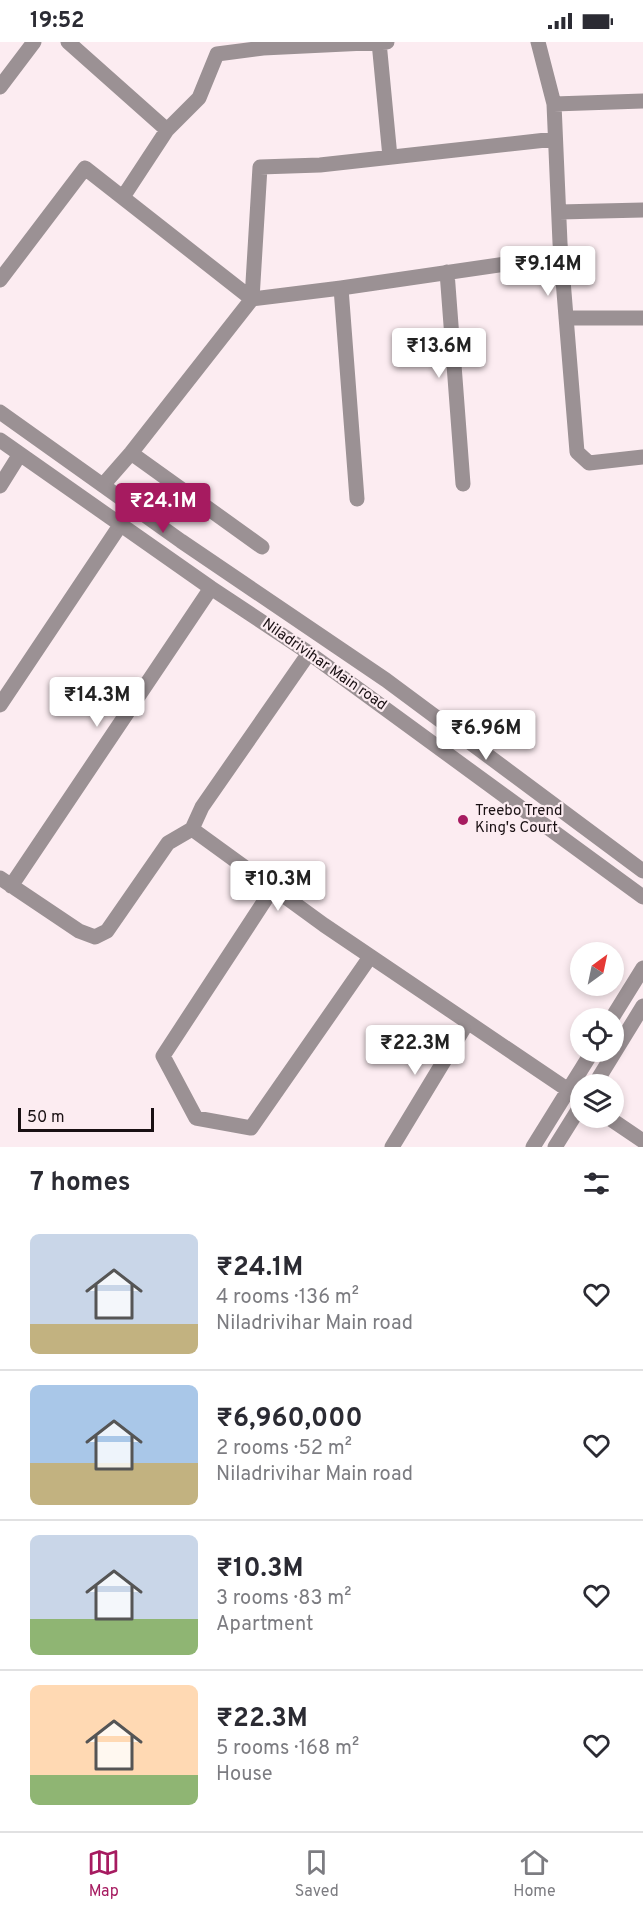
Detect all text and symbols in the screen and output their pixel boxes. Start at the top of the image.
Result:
text: 19:52 [30,8,85,35]
pin: ₹9.14M [499,246,597,297]
text: ₹9.14M [514,252,582,278]
pin: ₹13.6M [390,328,488,379]
text: ₹13.6M [406,334,472,360]
pin: ₹24.1M [114,483,212,534]
text: ₹24.1M [129,489,197,515]
street label: Niladrivihar Main road [258,615,390,715]
pin: ₹14.3M [48,677,146,728]
text: ₹14.3M [64,683,130,709]
pin: ₹6.96M [437,710,535,761]
text: ₹6.96M [450,716,522,742]
place label: Treebo Trend King's Court [475,802,562,838]
marker: Treebo Trend King's Court [456,813,470,827]
pin: ₹10.3M [229,861,327,912]
text: ₹10.3M [244,867,312,893]
north arrow [570,942,624,996]
map controls [570,942,624,1128]
button: locate [570,1008,624,1062]
pin: ₹22.3M [366,1025,464,1076]
text: ₹22.3M [380,1031,450,1057]
button: layers [570,1074,624,1128]
scale bar [18,1105,154,1132]
text: 50 m [27,1108,65,1128]
text: 7 homes [30,1167,130,1200]
icon: filters [580,1167,613,1200]
text: ₹24.1M [216,1252,303,1285]
icon: home [78,1258,150,1330]
icon: heart [580,1278,613,1311]
text: 4 rooms · 136 m² [216,1285,359,1311]
text: Niladrivihar Main road [216,1311,413,1337]
text: ₹6,960,000 [216,1403,363,1436]
icon: home [78,1409,150,1481]
icon: heart [580,1429,613,1462]
text: 2 rooms · 52 m² [216,1436,352,1462]
text: Niladrivihar Main road [216,1462,413,1488]
text: ₹10.3M [216,1553,303,1586]
icon: home [78,1559,150,1631]
icon: heart [580,1579,613,1612]
text: 3 rooms · 83 m² [216,1586,351,1612]
text: Apartment [216,1612,314,1638]
text: ₹22.3M [216,1703,308,1736]
icon: home [78,1709,150,1781]
icon: heart [580,1729,613,1762]
text: 5 rooms · 168 m² [216,1736,359,1762]
text: House [216,1762,272,1788]
tab: Map [87,1846,120,1902]
tab: Saved [295,1846,339,1902]
tab: Home [513,1846,556,1902]

